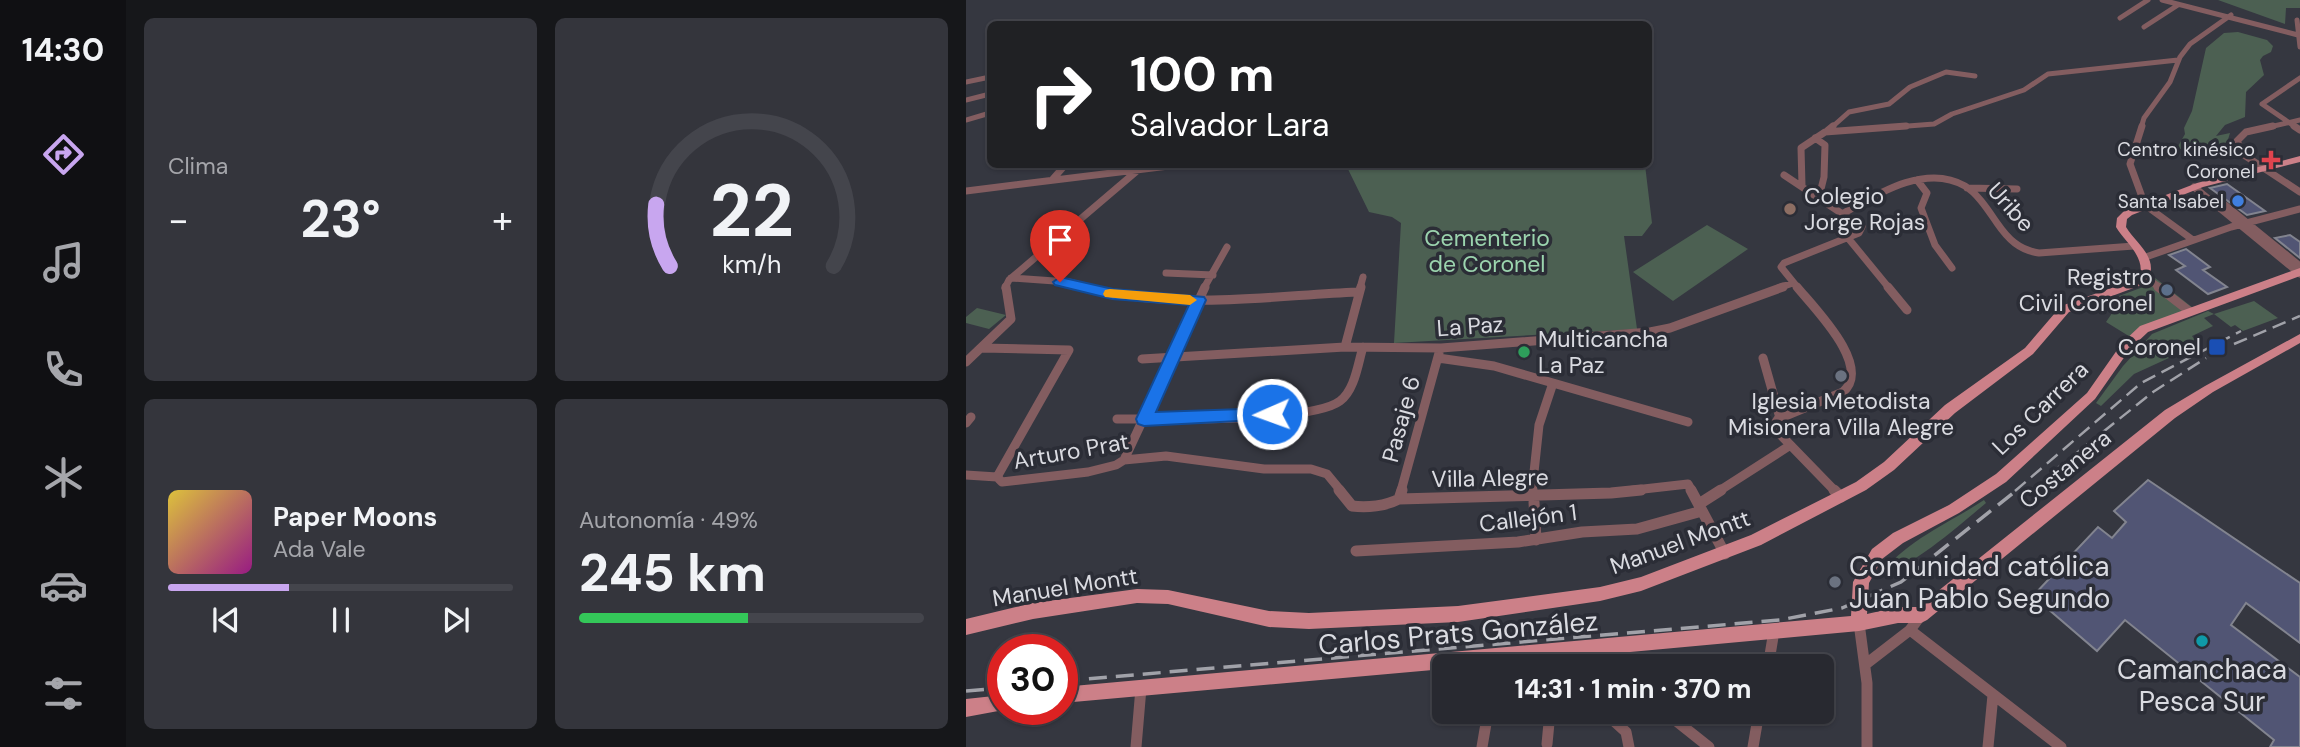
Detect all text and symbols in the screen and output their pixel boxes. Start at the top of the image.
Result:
text: 14:30 [22,29,104,71]
text: 100 m [1130,42,1274,106]
icon: right [1015,49,1106,140]
text: Salvador Lara [1130,104,1330,146]
icon: directions [39,130,88,179]
place label: Centro kinésico Coronel [2117,137,2255,184]
marker: Centro kinésico Coronel [2261,150,2281,170]
text: Clima [168,151,228,181]
text: 22 [709,164,794,259]
street label: Uribe [1981,176,2041,238]
place label: Colegio Jorge Rojas [1804,181,1925,237]
text: 23° [300,185,381,253]
place label: Santa Isabel [2118,189,2224,214]
marker: Santa Isabel [2230,193,2246,209]
text: − [168,195,189,245]
text: + [492,195,513,245]
marker: Colegio Jorge Rojas [1782,201,1798,217]
pin [1030,210,1090,282]
icon: arrive [1041,221,1079,259]
park label: Cementerio de Coronel [1424,223,1550,279]
icon: music [39,238,88,287]
text: km/h [722,247,781,280]
place label: Registro Civil Coronel [2019,262,2153,318]
marker: Registro Civil Coronel [2159,282,2175,298]
street label: La Paz [1436,309,1504,343]
place label: Multicancha La Paz [1538,324,1668,380]
place label: Coronel [2118,332,2201,362]
marker: Coronel [2207,337,2227,357]
marker: Multicancha La Paz [1516,344,1532,360]
icon: phone [39,345,88,394]
street label: Los Carrera [1985,355,2095,461]
marker: Iglesia Metodista Misionera Villa Alegre [1833,368,1849,384]
street label: Pasaje 6 [1375,372,1427,466]
position arrow [1235,377,1309,451]
place label: Iglesia Metodista Misionera Villa Alegre [1728,386,1954,442]
street label: Costanera [2013,423,2117,515]
street label: Arturo Prat [1011,426,1131,476]
icon: climate [39,453,88,502]
street label: Villa Alegre [1431,462,1549,494]
street label: Callejón 1 [1478,497,1578,539]
text: Paper Moons [273,500,437,534]
street label: Manuel Montt [1606,503,1754,581]
text: Autonomía · 49% [579,505,758,535]
text: Ada Vale [273,534,366,564]
text: 245 km [579,539,766,607]
place label: Comunidad católica Juan Pablo Segundo [1849,548,2110,617]
icon: car [39,561,88,610]
street label: Manuel Montt [990,561,1140,613]
marker: Comunidad católica Juan Pablo Segundo [1827,574,1843,590]
icon: previous [207,601,245,639]
icon: pause [322,601,360,639]
icon: next [437,601,475,639]
street label: Carlos Prats González [1316,602,1600,664]
marker: Camanchaca Pesca Sur [2194,633,2210,649]
speed limit sign: 30 [987,634,1078,725]
place label: Camanchaca Pesca Sur [2117,651,2287,720]
icon: filters [39,669,88,718]
text: 14:31 · 1 min · 370 m [1515,672,1751,706]

